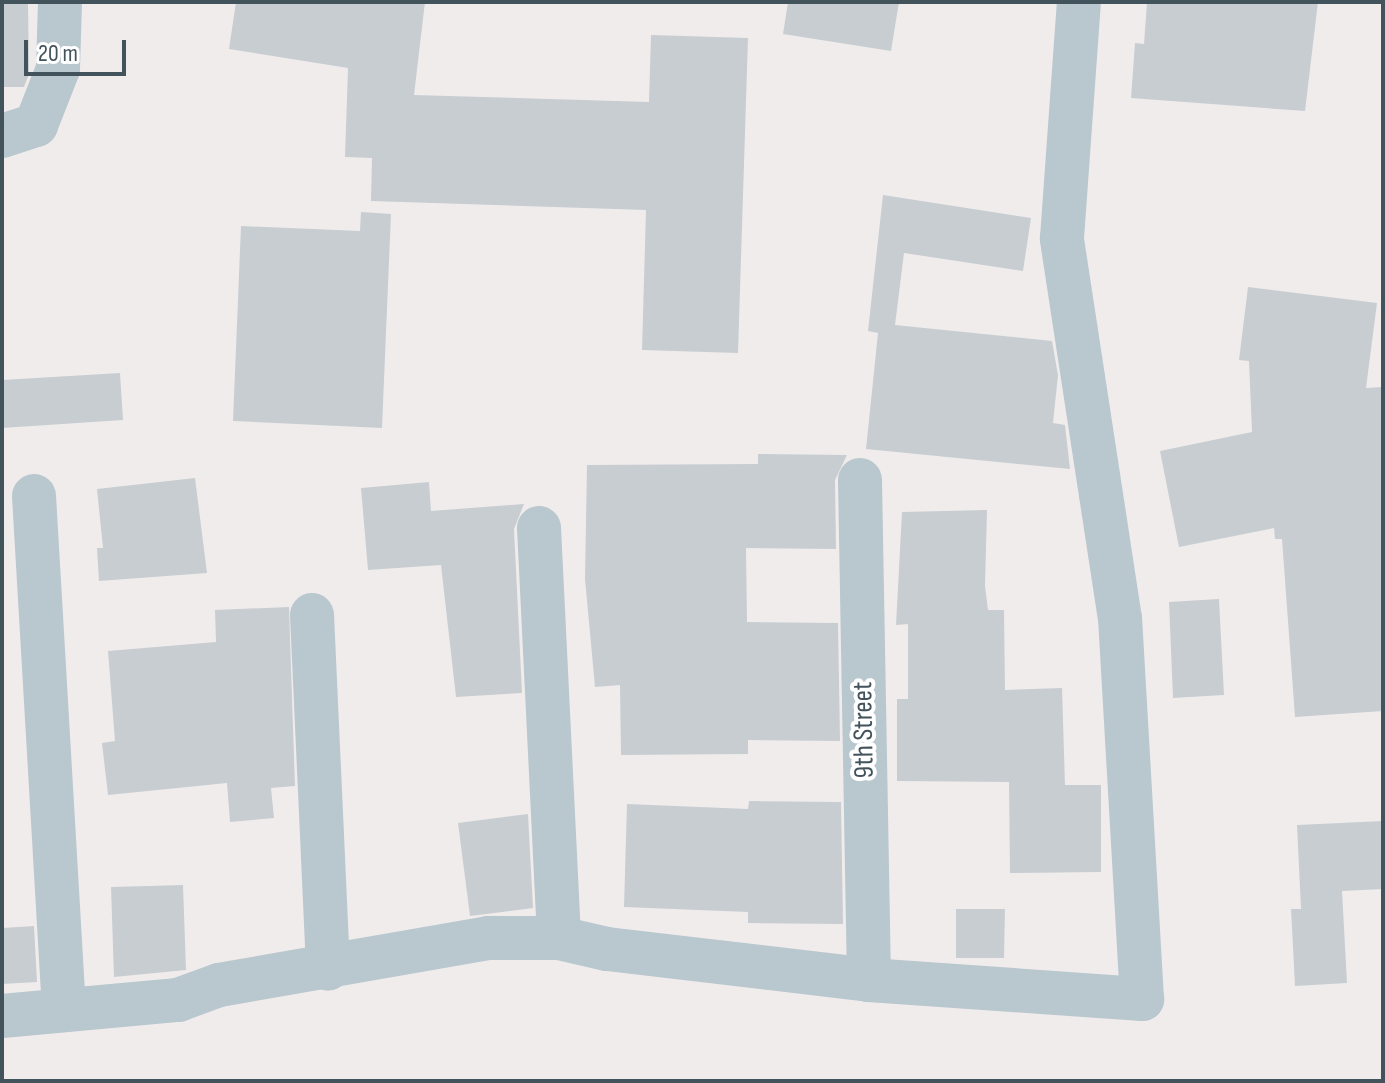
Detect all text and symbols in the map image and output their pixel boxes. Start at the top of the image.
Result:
scale bar [28,24,130,74]
text: 20 m [38,39,78,68]
street label: 9th Street [846,681,882,779]

